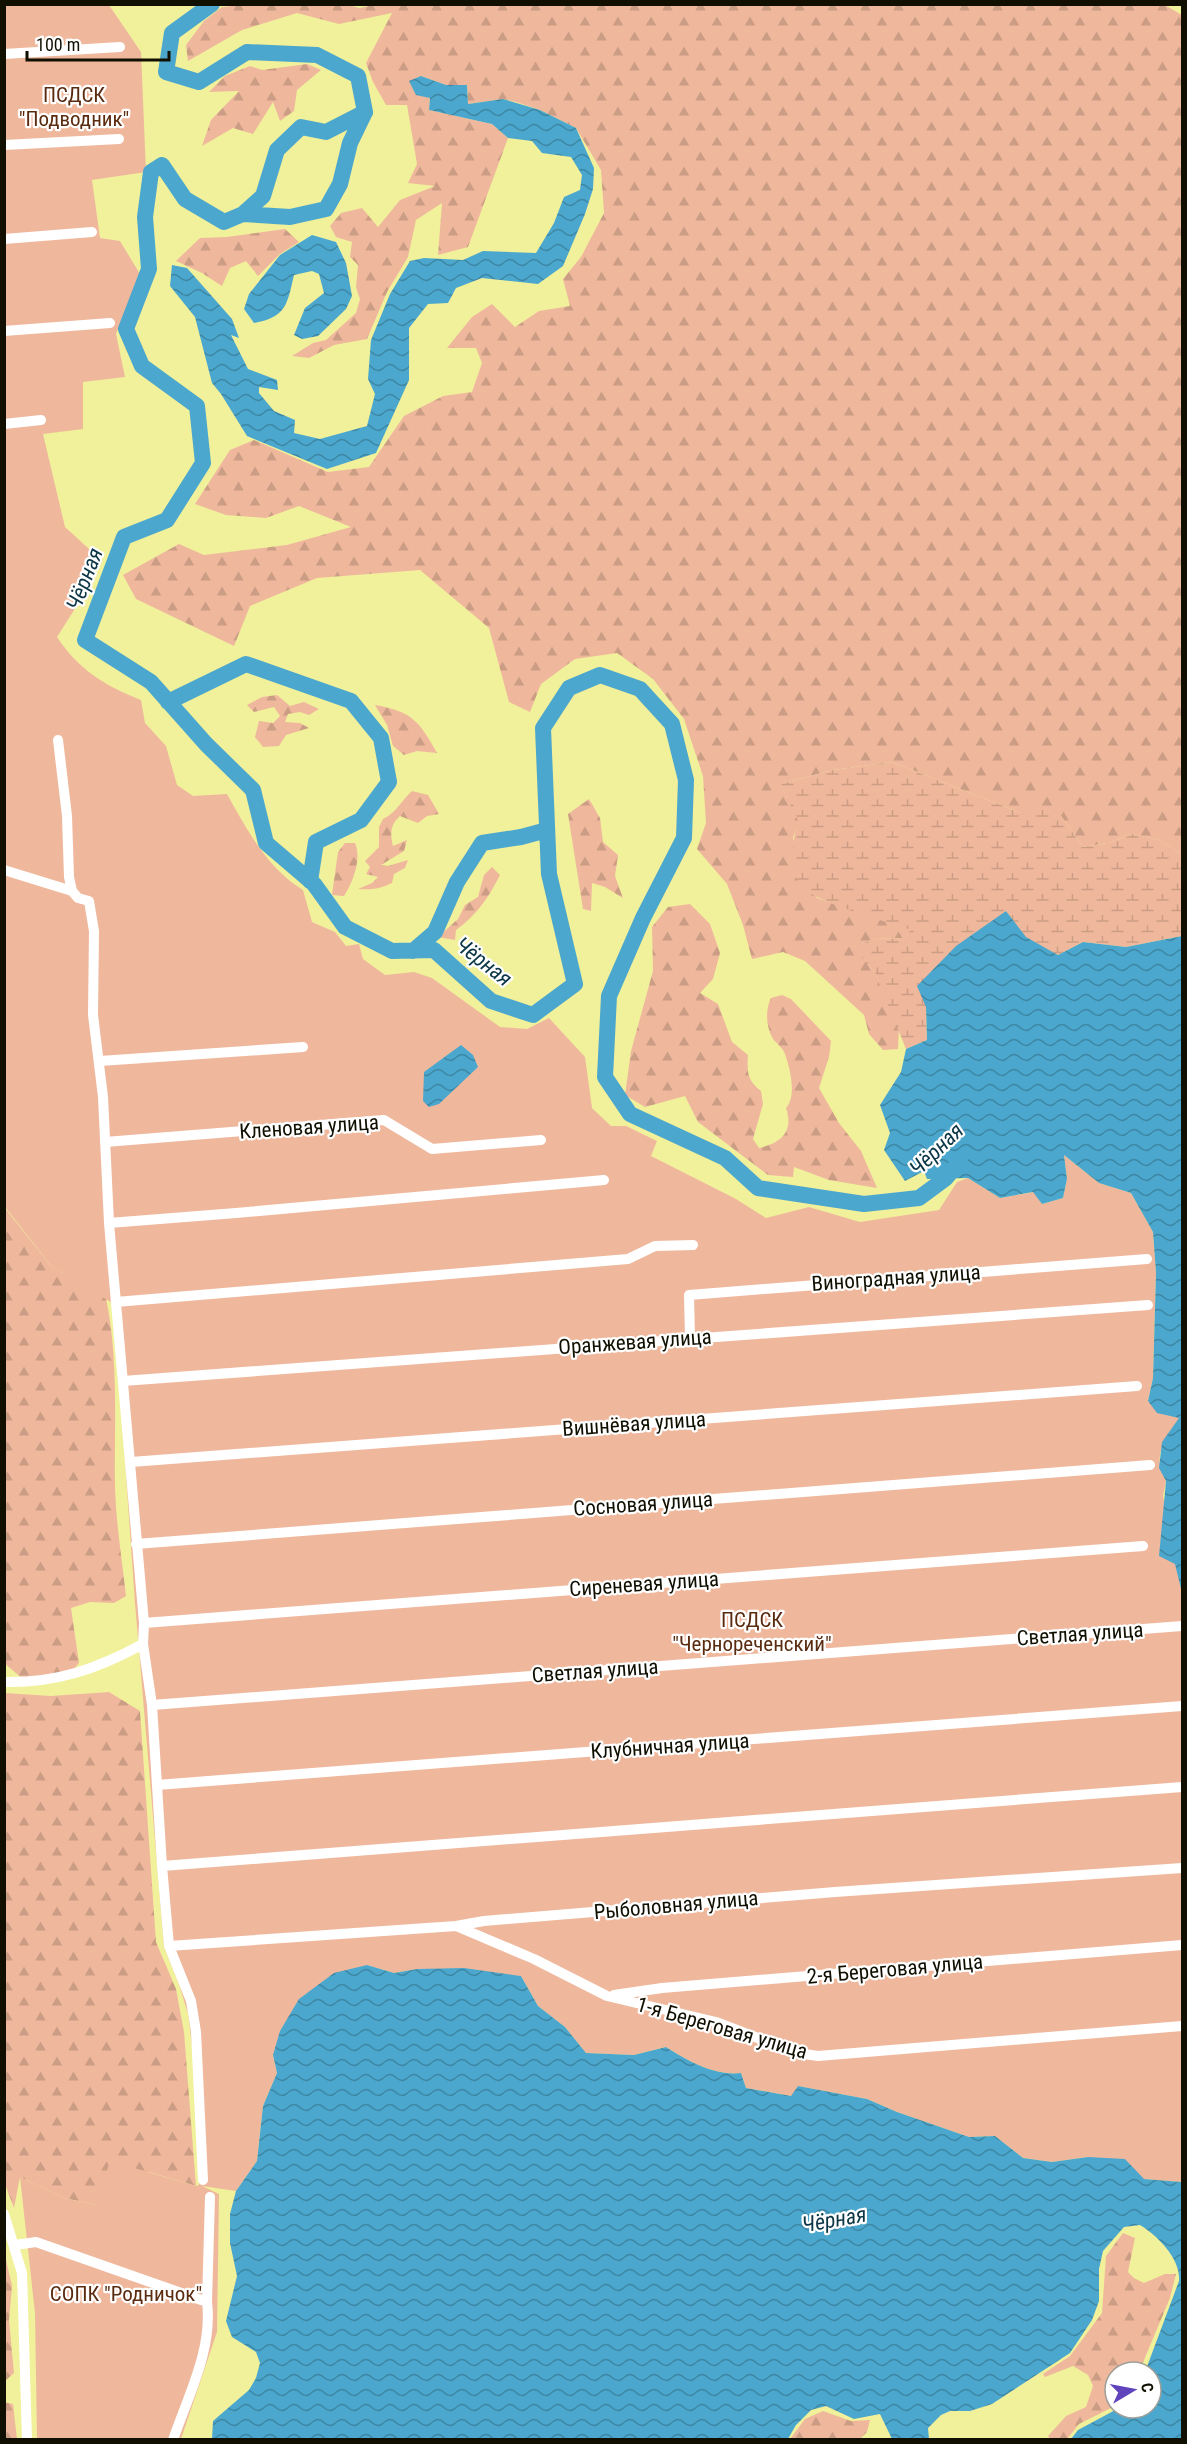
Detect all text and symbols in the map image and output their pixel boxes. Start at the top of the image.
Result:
scale bar [27,24,170,62]
text: 100 m [36,34,80,55]
park label: ПСДСК "Подводник" [19,83,129,131]
water label: Чёрная [61,544,108,614]
water label: Чёрная [450,932,517,991]
street label: Кленовая улица [238,1110,380,1144]
water label: Чёрная [904,1118,968,1181]
street label: Виноградная улица [811,1260,981,1296]
street label: Оранжевая улица [558,1325,712,1359]
street label: Вишнёвая улица [561,1407,707,1441]
street label: Сосновая улица [572,1487,714,1521]
street label: Сиреневая улица [568,1567,720,1601]
park label: ПСДСК "Чернореченский" [672,1608,832,1656]
street label: Светлая улица [1016,1618,1144,1650]
street label: Светлая улица [531,1655,659,1687]
street label: Клубничная улица [590,1728,750,1764]
street label: Рыболовная улица [593,1886,759,1924]
street label: 2-я Береговая улица [806,1949,984,1989]
street label: 1-я Береговая улица [634,1992,810,2064]
water label: Чёрная [800,2202,868,2237]
park label: СОПК "Родничок" [50,2282,202,2306]
north arrow [1103,2360,1163,2420]
text: С [1137,2381,1157,2394]

